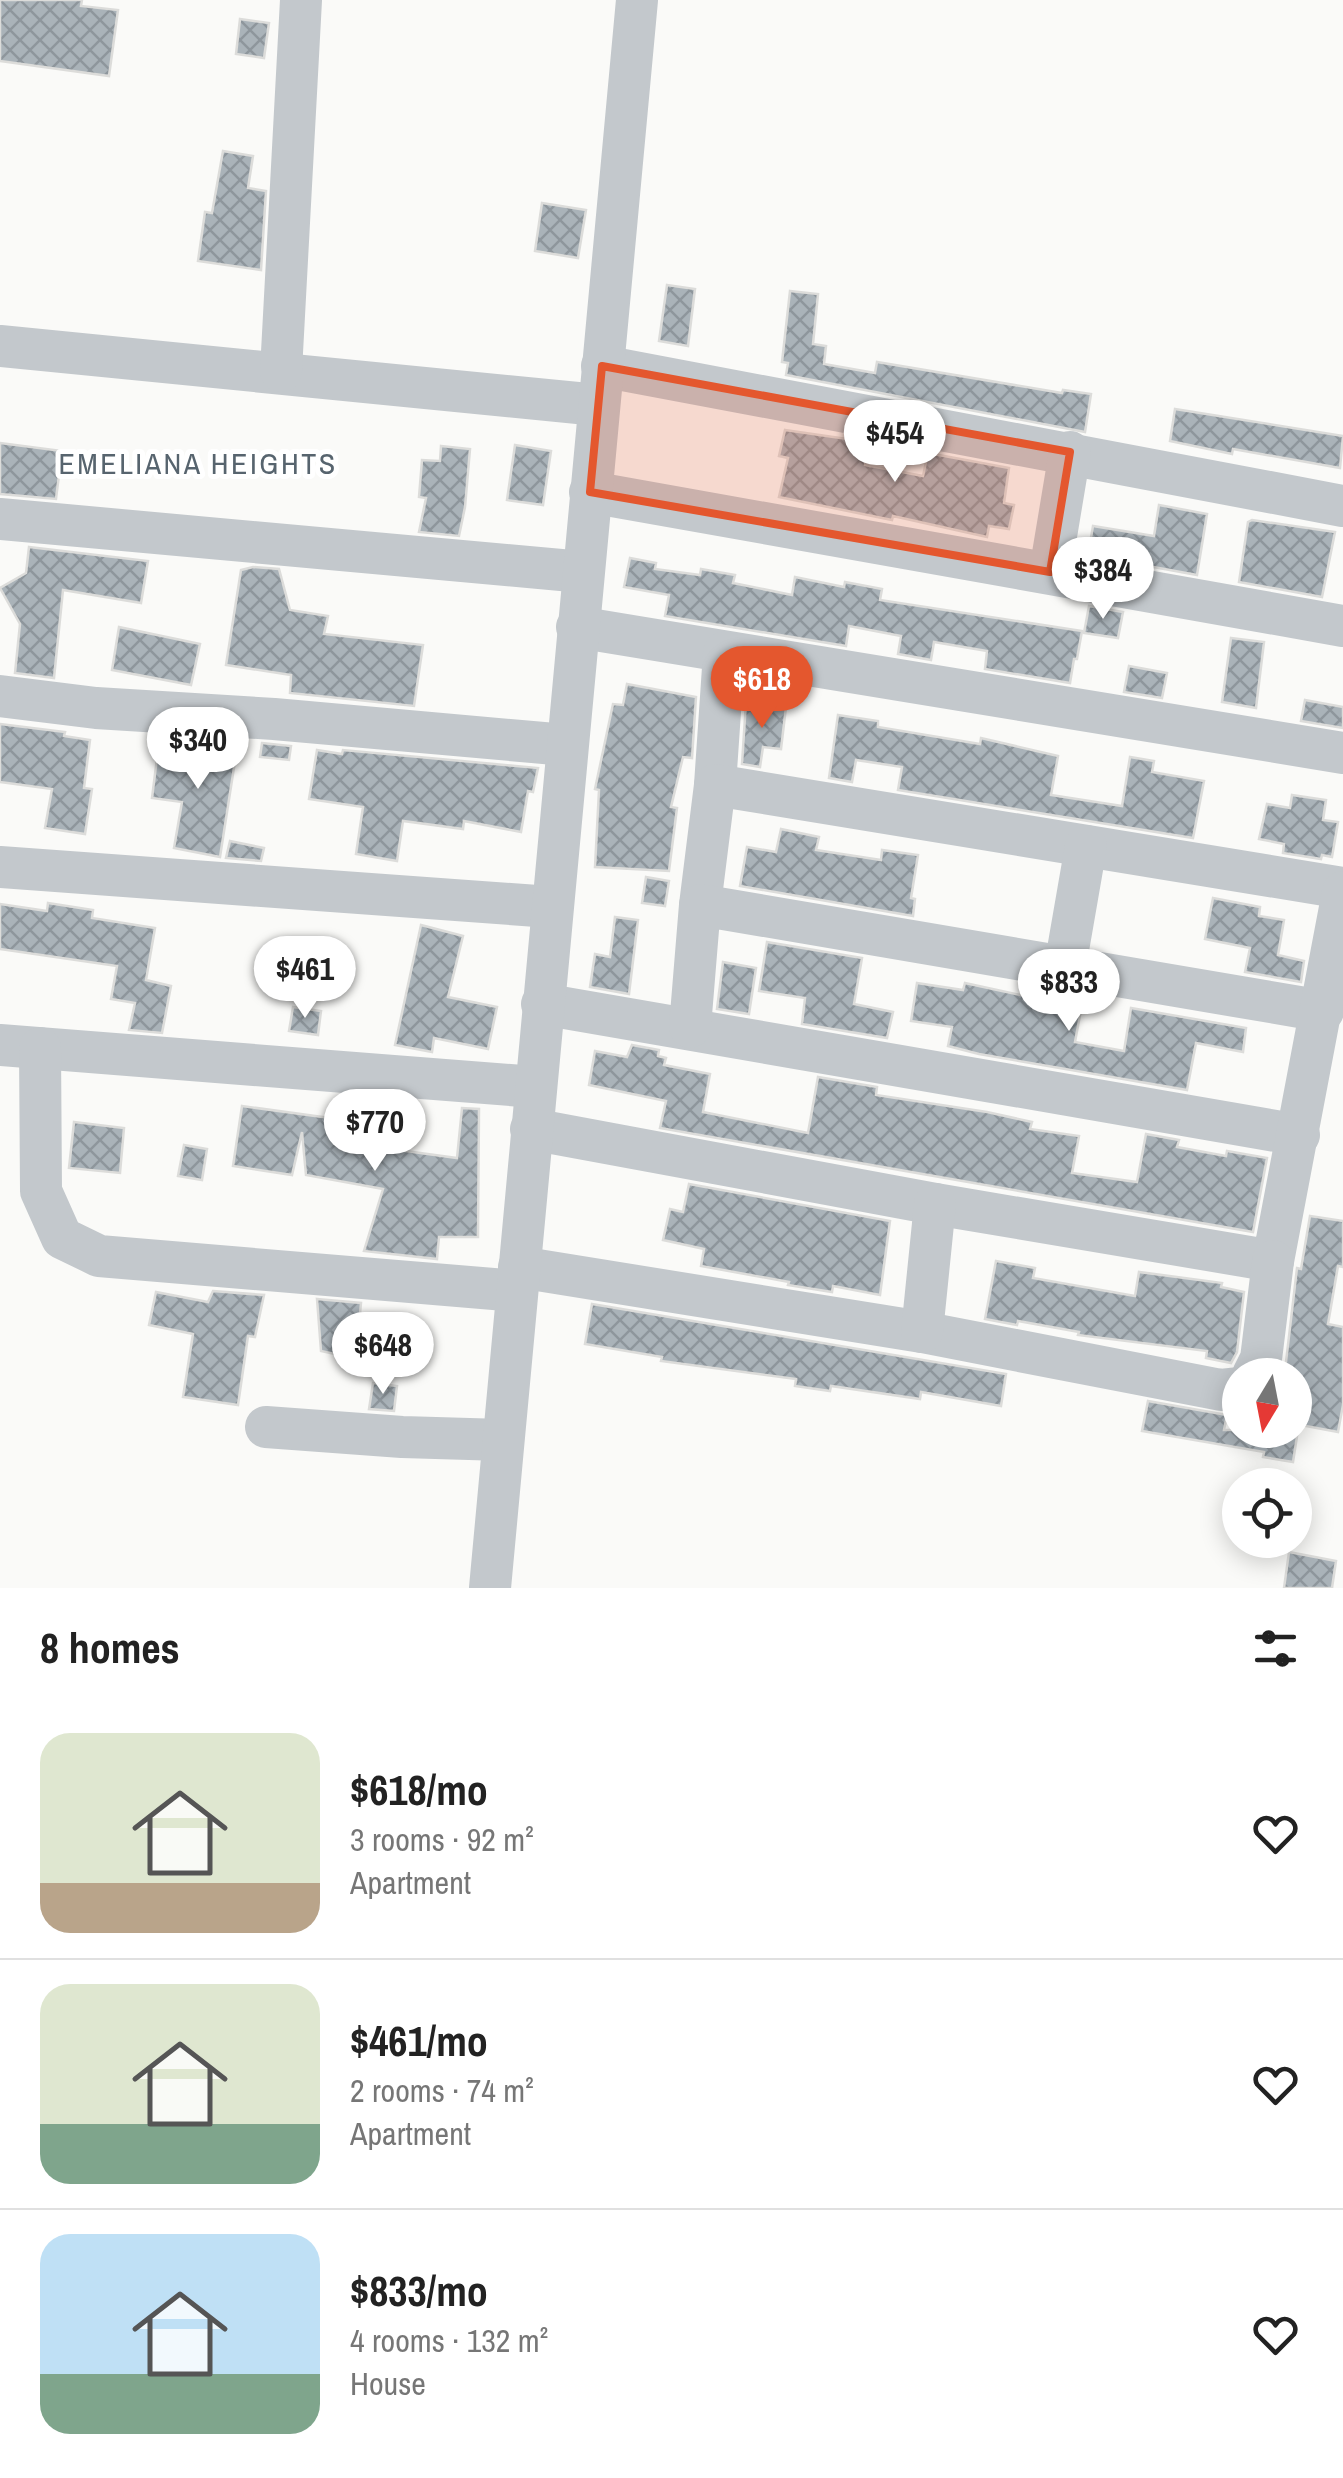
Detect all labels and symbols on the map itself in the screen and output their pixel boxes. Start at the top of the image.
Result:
pin: $454 [836,400,954,485]
district label: EMELIANA HEIGHTS [58,443,338,483]
pin: $384 [1044,537,1162,622]
pin: $618 [703,646,821,731]
pin: $340 [139,707,257,792]
pin: $461 [246,936,364,1021]
pin: $833 [1010,949,1128,1034]
pin: $770 [316,1089,434,1174]
pin: $648 [324,1312,442,1397]
north arrow [1222,1358,1312,1448]

